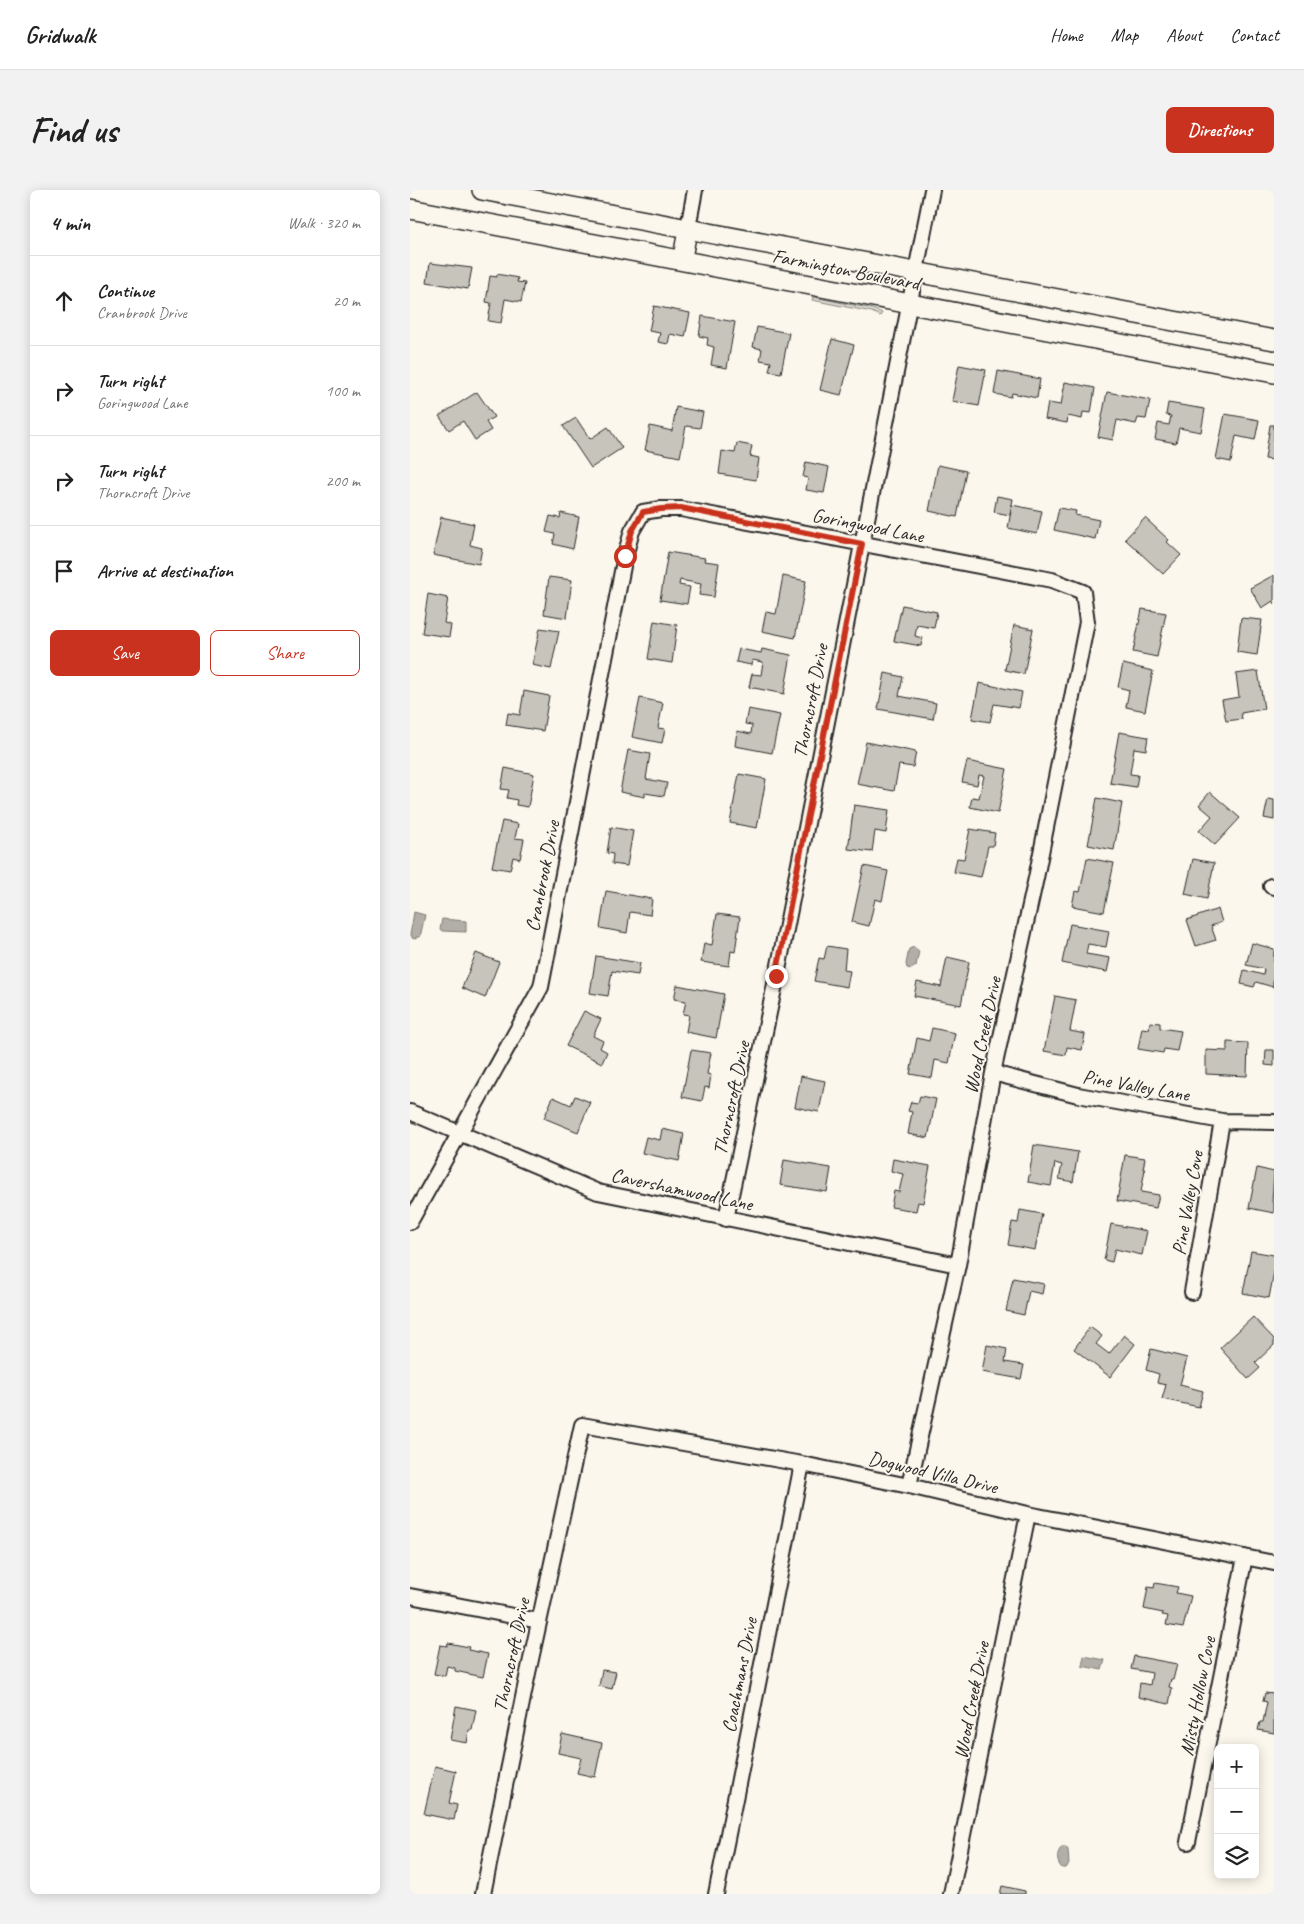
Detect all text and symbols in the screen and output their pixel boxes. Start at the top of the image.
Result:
text: Gridwalk [25,20,95,50]
text: Home [1050,24,1083,46]
text: Map [1111,24,1138,46]
text: About [1166,24,1202,46]
text: Contact [1230,24,1279,46]
button: Directions [1166,107,1274,153]
text: Find us [30,108,117,153]
text: 4 min [50,210,90,236]
text: Walk · 320 m [288,213,360,233]
street label: Farmington Boulevard [770,243,925,297]
text: Continue [97,279,154,303]
icon: ahead [50,287,78,315]
text: 20 m [333,291,360,311]
text: Cranbrook Drive [97,303,187,323]
text: Turn right [97,369,164,393]
icon: right [50,377,78,405]
text: 100 m [326,381,360,401]
text: Goringwood Lane [97,393,187,413]
text: Turn right [97,459,164,483]
icon: right [50,467,78,495]
text: 200 m [326,471,360,491]
text: Thorncroft Drive [97,483,189,503]
street label: Goringwood Lane [810,502,927,549]
route start [614,545,637,568]
icon: arrive [50,557,78,585]
text: Arrive at destination [97,559,233,583]
button: Save [50,630,200,676]
button: Share [210,630,360,676]
street label: Thorncroft Drive [787,641,834,760]
street label: Cranbrook Drive [520,817,566,934]
route end [765,965,788,988]
street label: Wood Creek Drive [958,973,1007,1096]
street label: Thorncroft Drive [707,1038,756,1157]
street label: Pine Valley Lane [1081,1064,1193,1107]
street label: Pine Valley Cove [1166,1148,1209,1257]
street label: Cavershamwood Lane [609,1162,756,1217]
street label: Dogwood Villa Drive [866,1445,1001,1500]
street label: Thorncroft Drive [487,1595,536,1714]
street label: Coachmans Drive [716,1614,763,1735]
street label: Misty Hollow Cove [1174,1633,1222,1758]
street label: Wood Creek Drive [948,1638,995,1761]
map controls [1214,1744,1259,1879]
button: + [1214,1744,1259,1789]
button: − [1214,1789,1259,1834]
button: layers [1214,1834,1259,1879]

